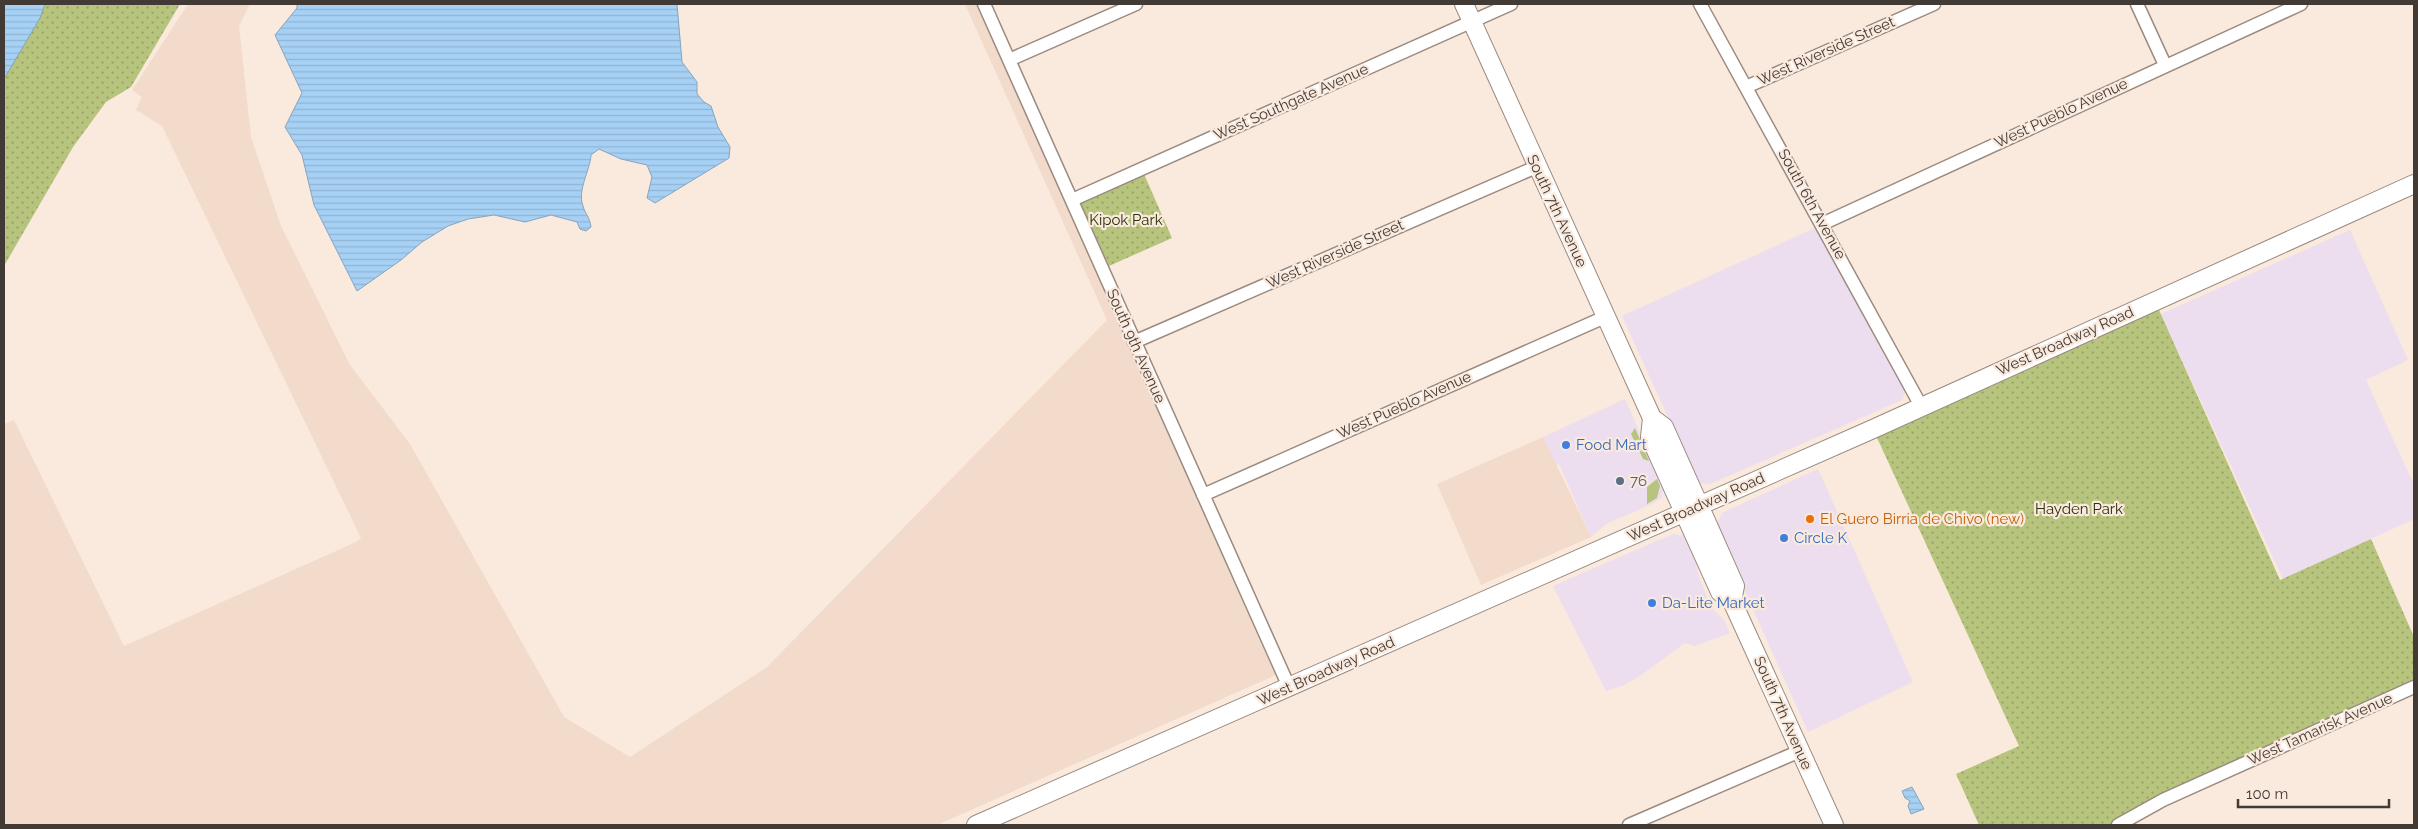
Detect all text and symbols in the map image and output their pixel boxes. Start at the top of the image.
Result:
street label: West Riverside Street [1755,13,1897,89]
street label: West Southgate Avenue [1211,60,1371,144]
street label: West Pueblo Avenue [1992,74,2131,152]
street label: South 6th Avenue [1774,146,1850,262]
street label: South 7th Avenue [1523,152,1591,270]
park label: Kipok Park [1089,211,1163,229]
street label: West Riverside Street [1264,216,1406,292]
street label: South 9th Avenue [1103,286,1169,406]
street label: West Broadway Road [1994,303,2136,379]
street label: West Pueblo Avenue [1334,367,1474,443]
place label: Food Mart [1576,436,1647,454]
marker: Food Mart [1560,439,1572,451]
street label: West Broadway Road [1625,469,1767,545]
place label: 76 [1630,472,1647,490]
marker: 76 [1614,475,1626,487]
park label: Hayden Park [2035,500,2123,518]
place label: El Guero Birria de Chivo (new) [1820,510,2024,528]
marker: El Guero Birria de Chivo (new) [1804,513,1816,525]
place label: Circle K [1794,529,1848,547]
marker: Circle K [1778,532,1790,544]
place label: Da-Lite Market [1662,594,1765,612]
marker: Da-Lite Market [1646,597,1658,609]
street label: West Broadway Road [1255,633,1397,709]
street label: South 7th Avenue [1750,653,1816,773]
street label: West Tamarisk Avenue [2245,689,2395,769]
scale bar [2238,776,2389,808]
text: 100 m [2246,785,2288,803]

